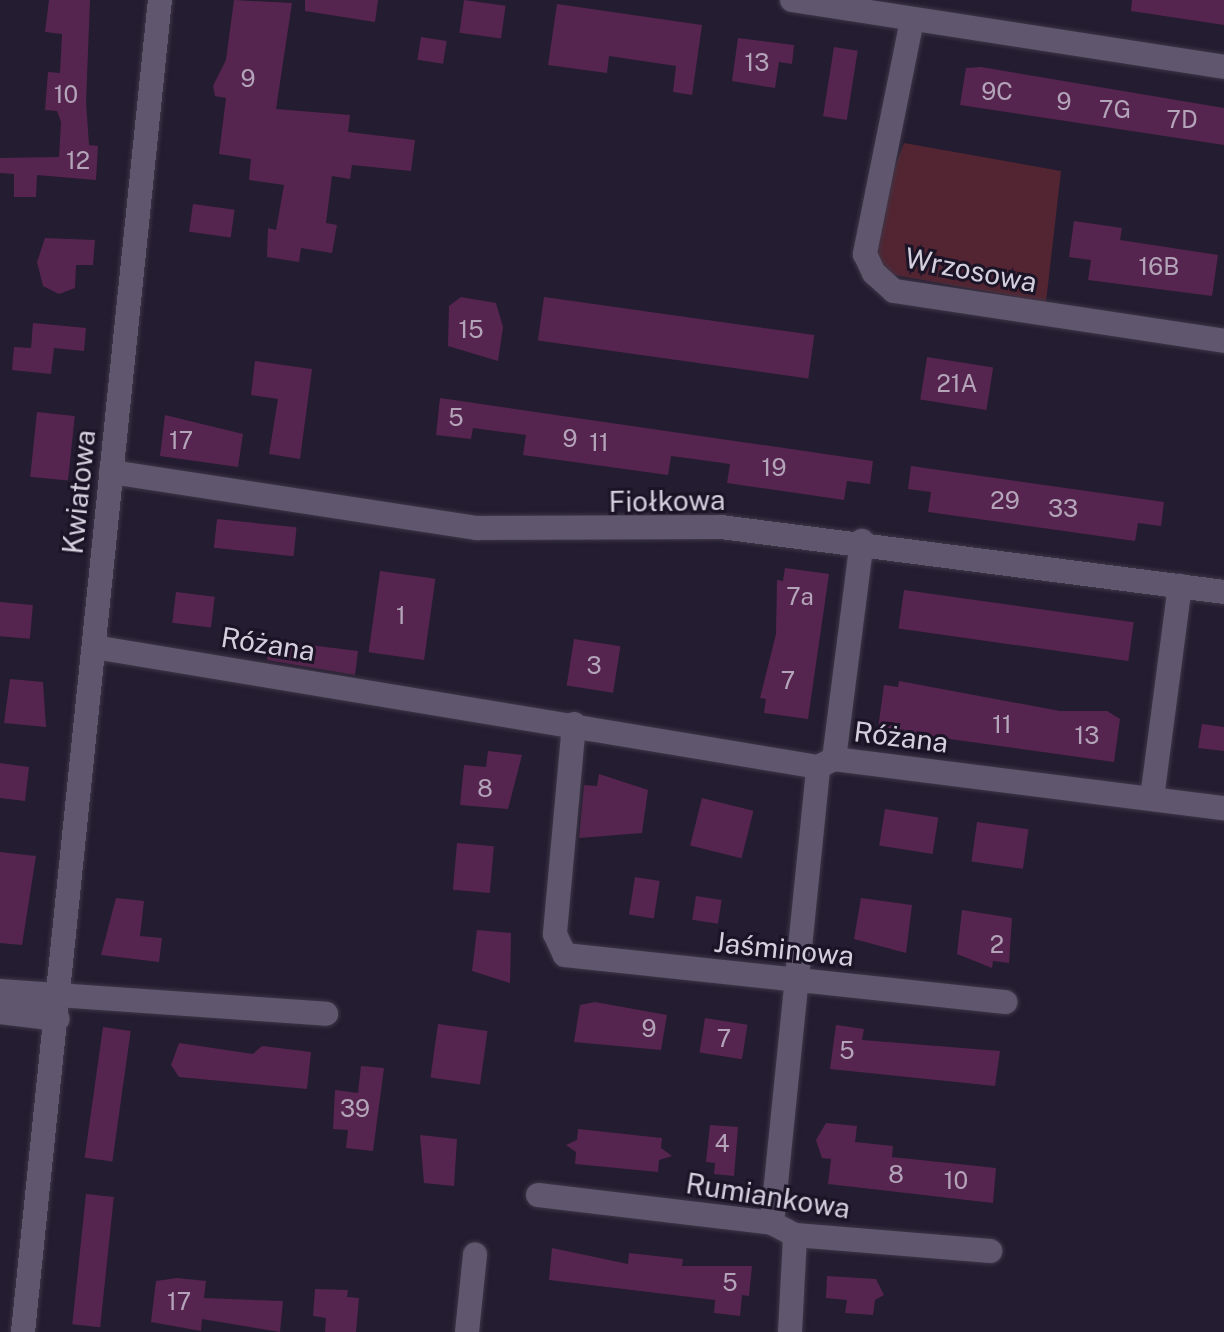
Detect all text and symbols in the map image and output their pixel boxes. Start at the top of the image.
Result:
house number: 13 [745,49,769,77]
house number: 9 [241,65,255,93]
house number: 9C [981,78,1013,106]
house number: 10 [54,81,78,109]
house number: 9 [1057,88,1071,116]
house number: 7G [1099,96,1131,124]
house number: 7D [1166,106,1198,134]
house number: 12 [66,147,90,175]
street label: Wrzosowa [902,241,1040,299]
house number: 16B [1139,253,1179,281]
house number: 15 [458,316,484,344]
house number: 21A [936,370,978,398]
house number: 5 [448,404,464,432]
house number: 9 [563,425,577,453]
house number: 17 [169,427,193,455]
street label: Kwiatowa [56,428,102,556]
house number: 11 [589,429,609,457]
house number: 19 [762,454,786,482]
street label: Fiołkowa [608,483,726,519]
house number: 29 [990,487,1020,515]
house number: 33 [1048,495,1078,523]
house number: 7a [786,583,814,611]
house number: 1 [396,602,406,630]
street label: Różana [219,620,317,668]
house number: 3 [586,652,602,680]
house number: 7 [781,667,795,695]
house number: 11 [992,711,1012,739]
street label: Różana [852,715,950,759]
house number: 13 [1075,722,1099,750]
house number: 8 [477,775,493,803]
street label: Jaśminowa [712,925,856,973]
house number: 2 [990,931,1004,959]
house number: 9 [642,1015,656,1043]
house number: 7 [717,1025,731,1053]
house number: 5 [839,1037,855,1065]
house number: 39 [340,1095,370,1123]
house number: 4 [714,1130,730,1158]
house number: 8 [888,1161,904,1189]
street label: Rumiankowa [684,1166,852,1226]
house number: 10 [944,1167,968,1195]
house number: 5 [722,1269,738,1297]
house number: 17 [167,1288,191,1316]

